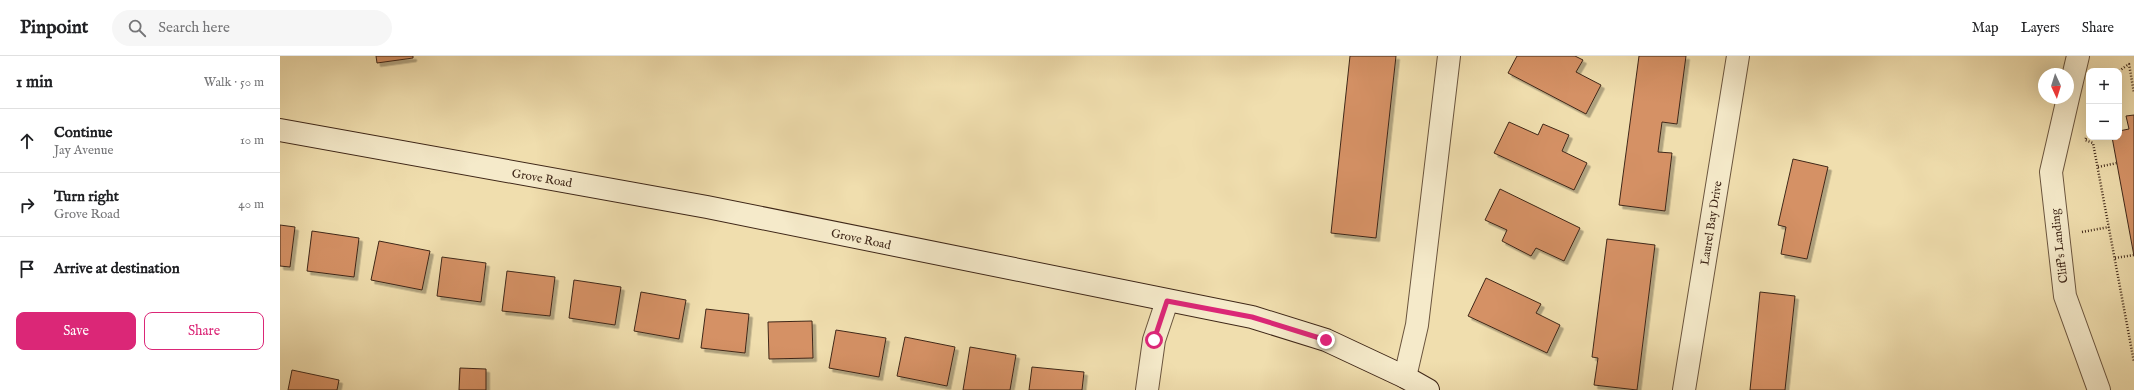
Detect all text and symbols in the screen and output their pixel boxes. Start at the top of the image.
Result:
search box [112,10,392,46]
text: Pinpoint [20,16,88,40]
icon: search [126,17,148,39]
text: Search here [158,18,230,37]
text: Map [1972,19,1999,37]
text: Layers [2021,19,2060,37]
text: Share [2082,19,2114,37]
north arrow [2038,68,2074,104]
map controls [2086,68,2122,140]
button: + [2086,68,2122,104]
text: 1 min [16,72,53,93]
text: Walk · 50 m [204,74,264,91]
button: − [2086,104,2122,140]
text: Continue [54,123,112,142]
icon: ahead [16,130,38,152]
text: 10 m [240,132,264,149]
text: Jay Avenue [54,142,113,159]
street label: Grove Road [511,166,574,191]
street label: Laurel Bay Drive [1697,179,1726,266]
text: Turn right [54,187,119,206]
icon: right [16,194,38,216]
text: 40 m [238,196,264,213]
text: Grove Road [54,206,120,223]
street label: Cliff's Landing [2047,207,2072,284]
street label: Grove Road [830,226,893,253]
icon: arrive [16,258,38,280]
text: Arrive at destination [54,259,180,278]
button: Save [16,312,136,350]
button: Share [144,312,264,350]
route start [1145,331,1163,349]
route end [1317,331,1335,349]

